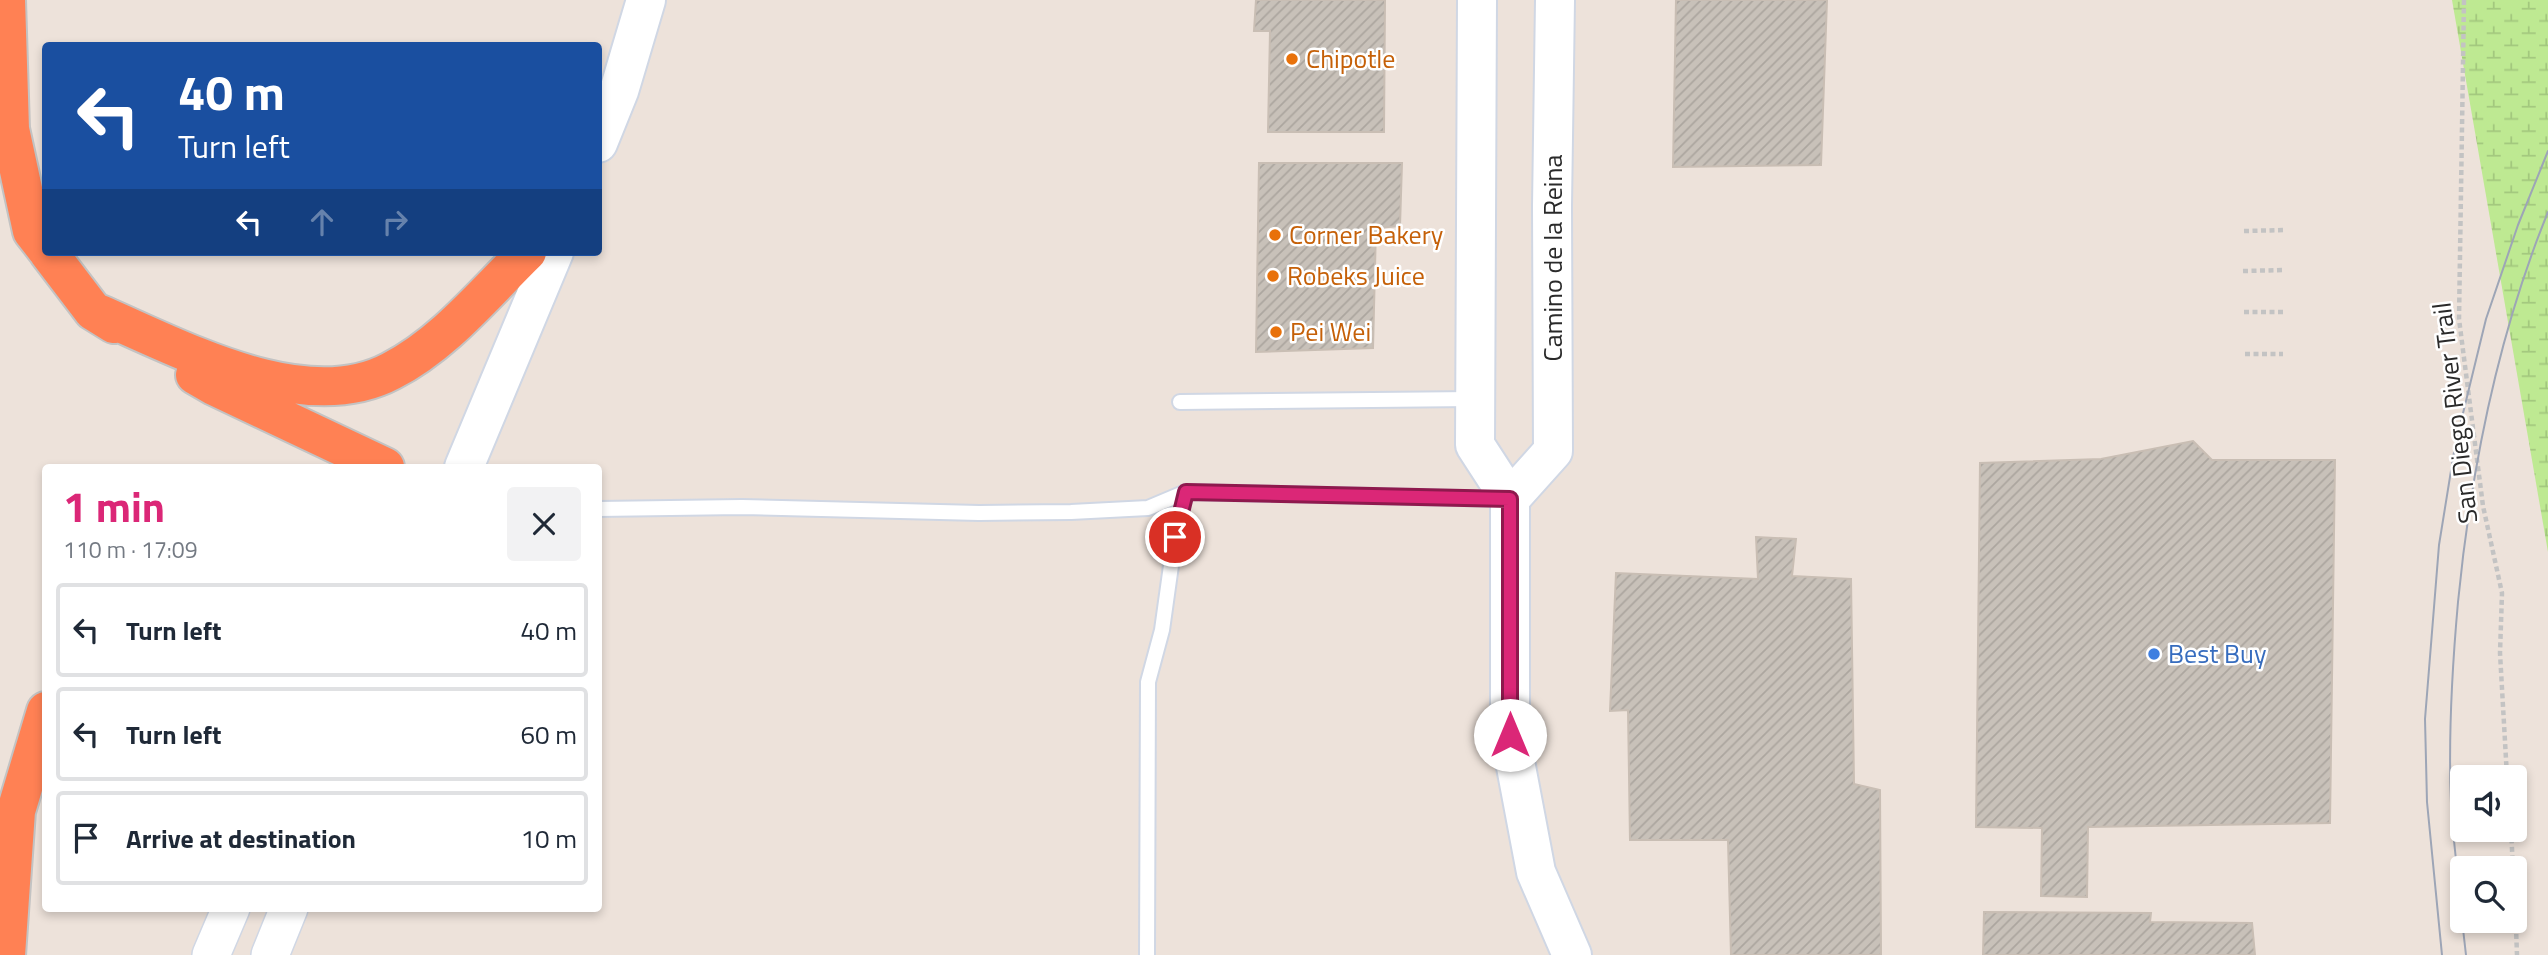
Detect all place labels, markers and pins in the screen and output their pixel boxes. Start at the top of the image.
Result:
place label: Chipotle [1306,39,1395,78]
marker: Chipotle [1284,51,1300,67]
place label: Corner Bakery [1289,215,1443,254]
marker: Corner Bakery [1267,227,1283,243]
place label: Robeks Juice [1287,256,1425,295]
marker: Robeks Juice [1265,268,1281,284]
place label: Pei Wei [1290,312,1371,351]
marker: Pei Wei [1268,324,1284,340]
pin [1145,507,1205,567]
place label: Best Buy [2168,634,2266,673]
marker: Best Buy [2146,646,2162,662]

